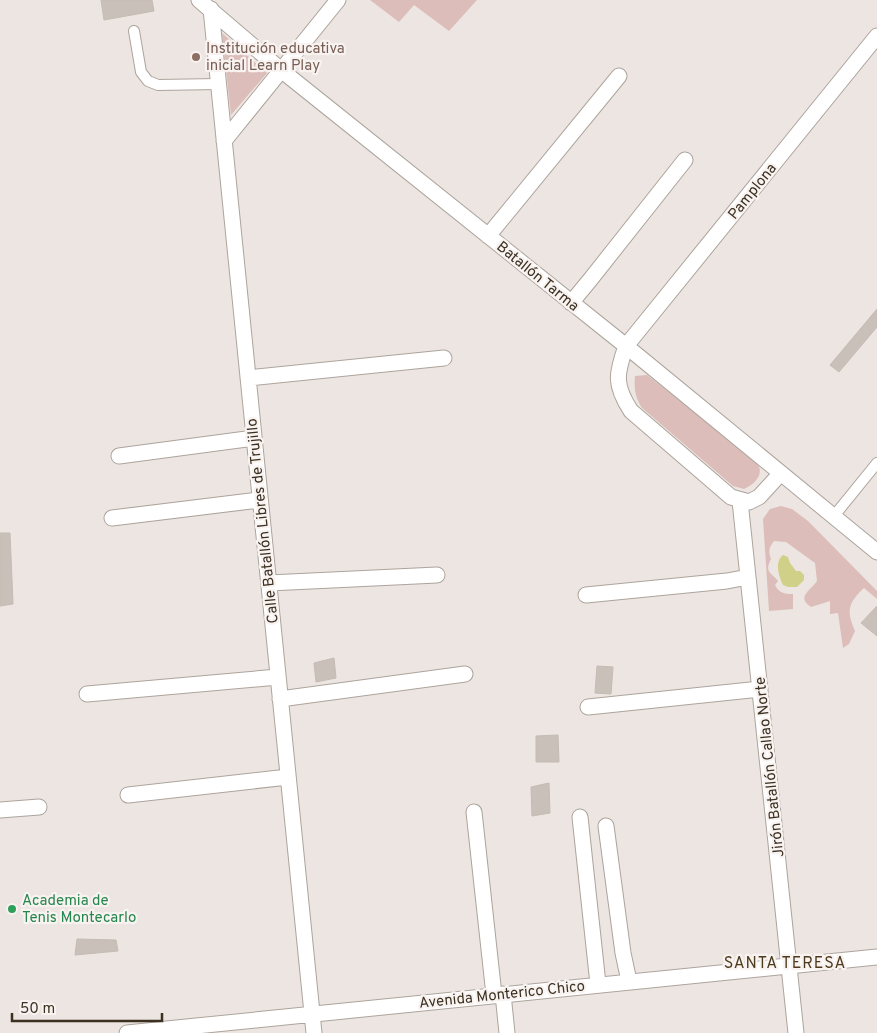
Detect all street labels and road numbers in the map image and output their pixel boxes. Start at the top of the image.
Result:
street label: Pamplona [725,160,782,224]
street label: Batallón Tarma [492,238,582,316]
street label: Calle Batallón Libres de Trujillo [243,417,284,624]
street label: Jirón Batallón Callao Norte [752,676,789,858]
street label: Avenida Monterico Chico [418,977,586,1014]

